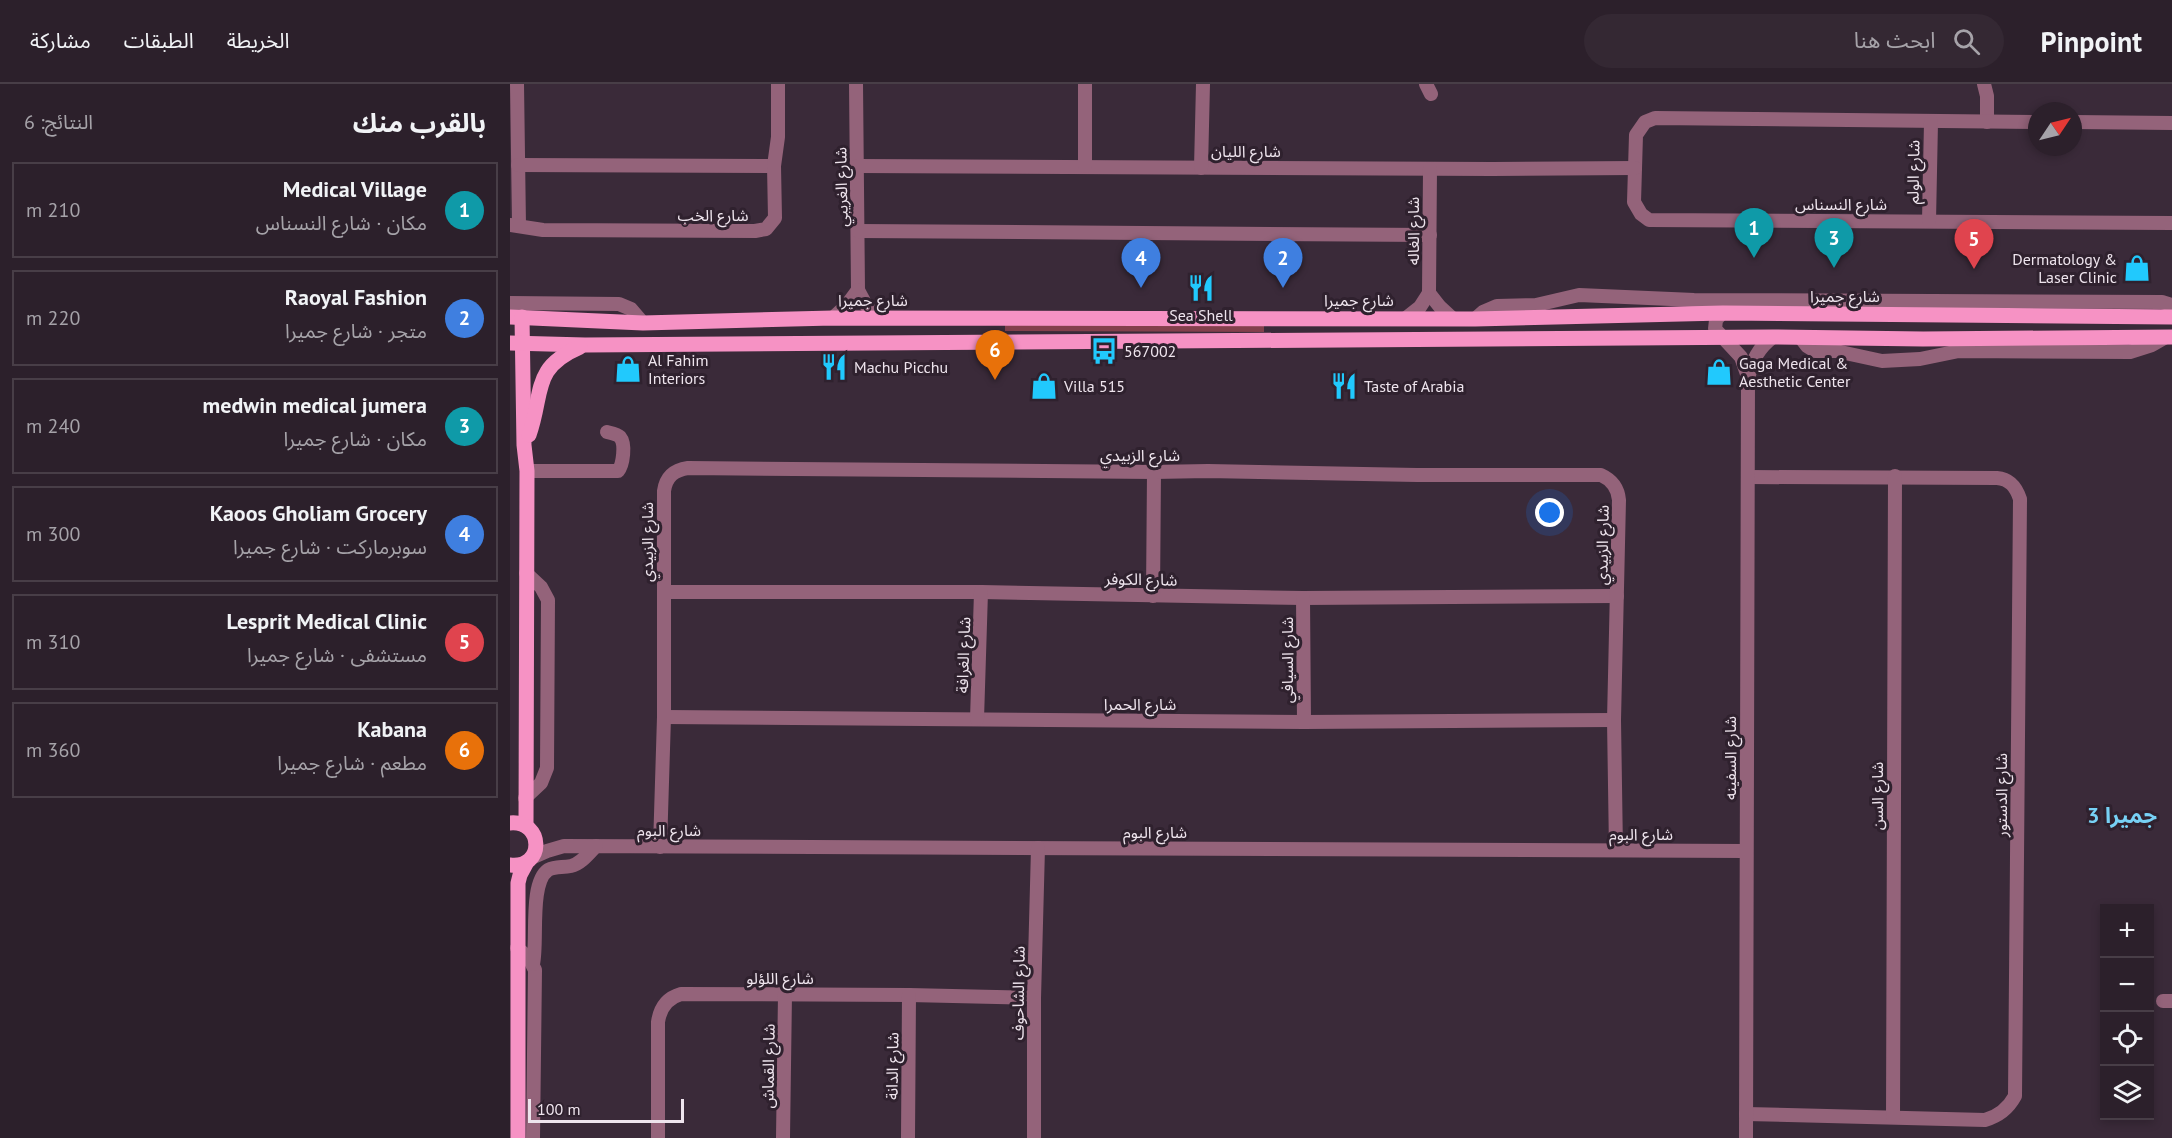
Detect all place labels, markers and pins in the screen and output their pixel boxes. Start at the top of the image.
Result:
pin: 1 [1734,208,1774,258]
pin: 3 [1814,218,1854,268]
pin: 5 [1954,220,1994,269]
pin: 4 [1122,238,1160,288]
pin: 2 [1264,238,1302,288]
place label: Dermatology & Laser Clinic [2012,249,2117,287]
shop icon: Dermatology & Laser Clinic [2122,253,2152,283]
restaurant icon: Sea Shell [1186,273,1216,303]
place label: Sea Shell [1169,305,1233,325]
pin: 6 [976,330,1014,380]
bus stop icon: 567002 [1089,336,1119,366]
place label: 567002 [1124,341,1176,361]
place label: Al Fahim Interiors [648,350,709,388]
restaurant icon: Machu Picchu [819,352,849,382]
place label: Gaga Medical & Aesthetic Center [1739,353,1851,391]
shop icon: Al Fahim Interiors [613,354,643,384]
place label: Machu Picchu [854,357,948,377]
shop icon: Gaga Medical & Aesthetic Center [1704,357,1734,387]
shop icon: Villa 515 [1029,371,1059,401]
restaurant icon: Taste of Arabia [1329,371,1359,401]
place label: Villa 515 [1063,376,1125,396]
place label: Taste of Arabia [1364,376,1464,396]

